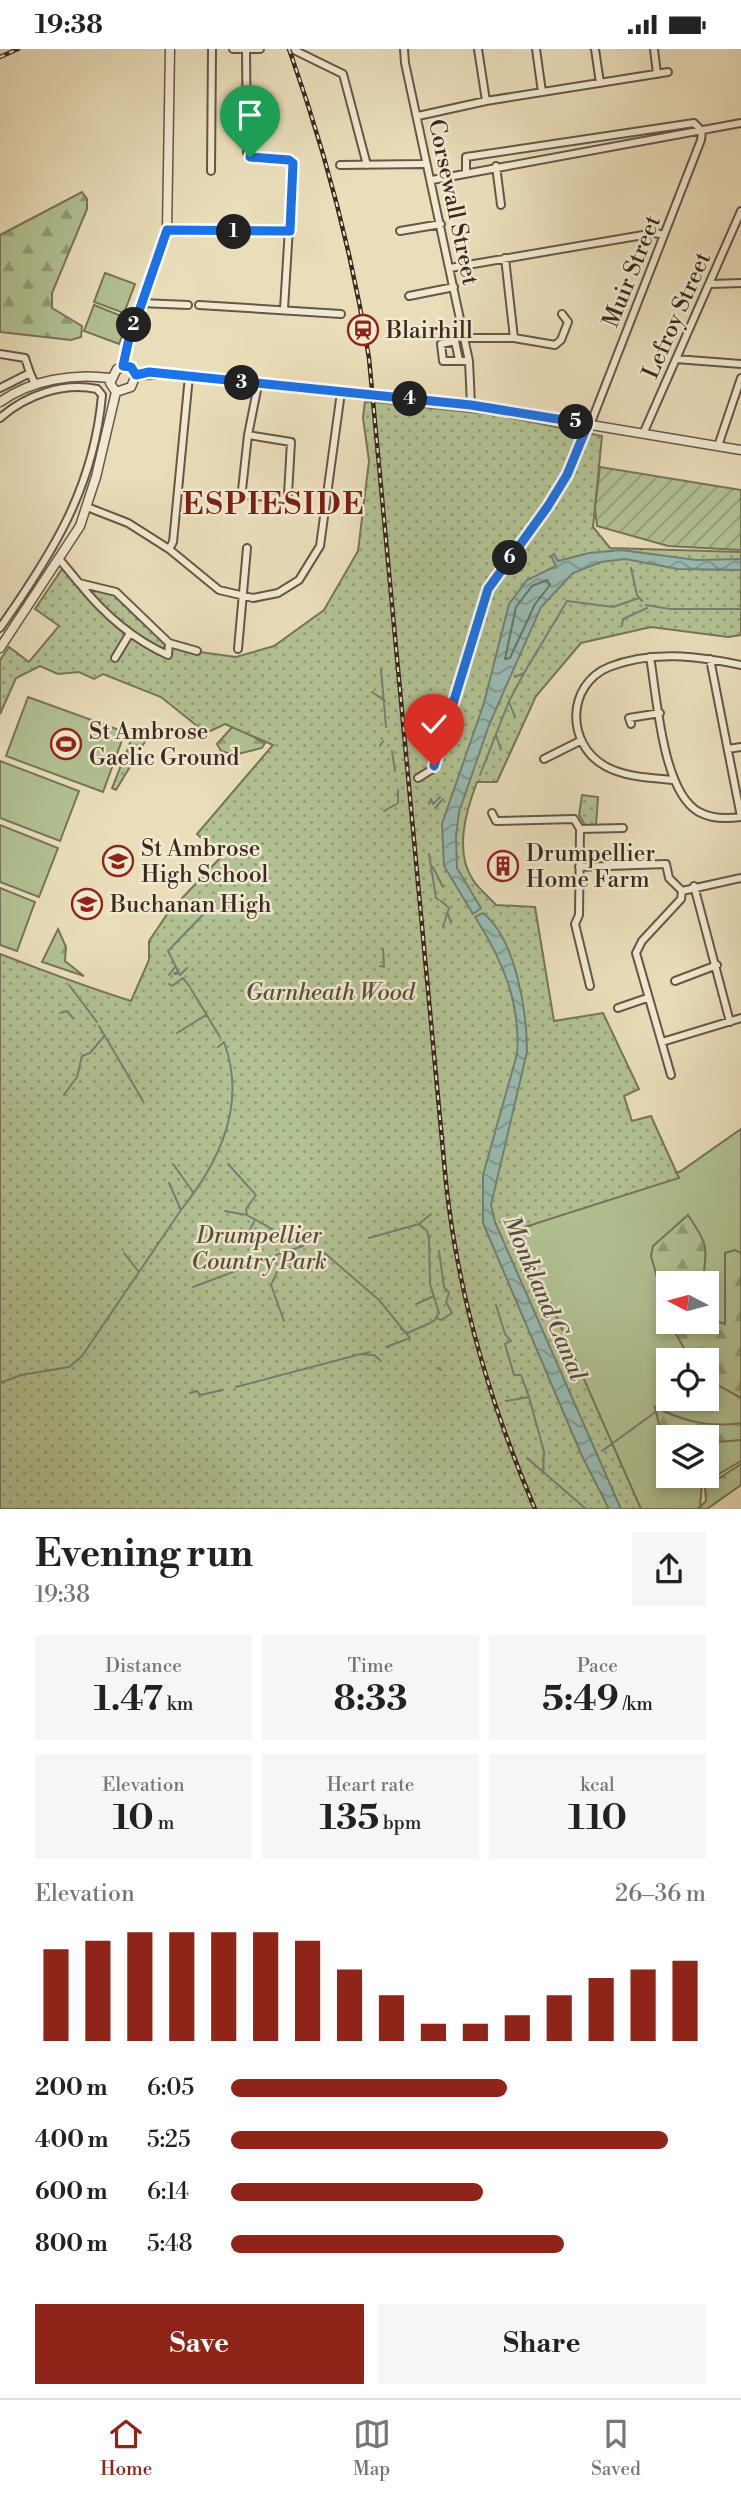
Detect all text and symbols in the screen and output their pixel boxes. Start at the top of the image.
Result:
text: 19:38 [35,9,103,41]
pin [220,85,280,157]
icon: arrive [231,96,269,134]
street label: Corsewall Street [422,117,484,288]
street label: Muir Street [597,211,667,331]
pin: 1 [216,215,252,249]
text: 1 [229,219,238,243]
street label: Lefroy Street [637,248,717,383]
pin: 2 [116,307,152,343]
text: 2 [128,312,139,336]
station icon: Blairhill [346,313,380,347]
place label: Blairhill [385,317,473,345]
pin: 3 [224,365,260,401]
text: 3 [236,370,247,394]
pin: 4 [392,381,428,417]
text: 4 [403,386,416,410]
pin: 5 [558,405,594,439]
text: 5 [570,409,581,433]
district label: ESPIESIDE [183,486,365,524]
pin: 6 [492,540,528,575]
text: 6 [504,545,515,569]
pin [404,694,464,766]
icon: check [415,705,453,743]
place label: St Ambrose Gaelic Ground [89,718,239,772]
sports icon: St Ambrose Gaelic Ground [49,727,83,761]
place label: St Ambrose High School [141,835,269,889]
place label: Drumpellier Home Farm [526,840,655,894]
school or university icon: St Ambrose High School [101,844,135,878]
building icon: Drumpellier Home Farm [486,849,520,883]
school or university icon: Buchanan High [70,887,104,921]
place label: Buchanan High [109,891,272,919]
park label: Garnheath Wood [245,979,416,1007]
water label: Monkland Canal [496,1211,593,1386]
park label: Drumpellier Country Park [191,1222,327,1276]
north arrow [656,1271,719,1333]
map controls [656,1271,719,1488]
button: locate [656,1348,719,1411]
button: layers [656,1425,719,1488]
text: Evening run [35,1531,253,1578]
button: share [632,1532,706,1606]
text: 19:38 [35,1581,90,1609]
text: Distance [105,1654,182,1678]
text: Time [348,1654,393,1678]
text: Pace [577,1654,618,1678]
text: 1.47 [94,1678,163,1721]
text: 8:33 [333,1678,408,1721]
text: 5:49 [542,1678,619,1721]
text: km [163,1692,193,1716]
text: /km [619,1692,653,1716]
text: Elevation [102,1773,185,1797]
text: Heart rate [327,1773,414,1797]
text: kcal [580,1773,615,1797]
text: 10 [113,1797,154,1840]
text: 135 [320,1797,379,1840]
text: 110 [568,1797,627,1840]
text: m [154,1811,174,1835]
text: bpm [379,1811,421,1835]
text: Elevation [35,1880,135,1908]
text: 26–36 m [615,1880,706,1908]
text: 200 m [35,2074,107,2102]
text: 6:05 [147,2074,194,2102]
text: 400 m [35,2126,108,2154]
text: 5:25 [147,2126,191,2154]
text: 600 m [35,2178,108,2206]
text: 6:14 [147,2178,189,2206]
text: 800 m [35,2230,108,2258]
text: 5:48 [147,2230,193,2258]
button: Save [35,2304,364,2384]
button: Share [378,2304,706,2384]
tab: Home [100,2415,152,2481]
tab: Map [353,2415,391,2481]
tab: Saved [591,2415,641,2481]

